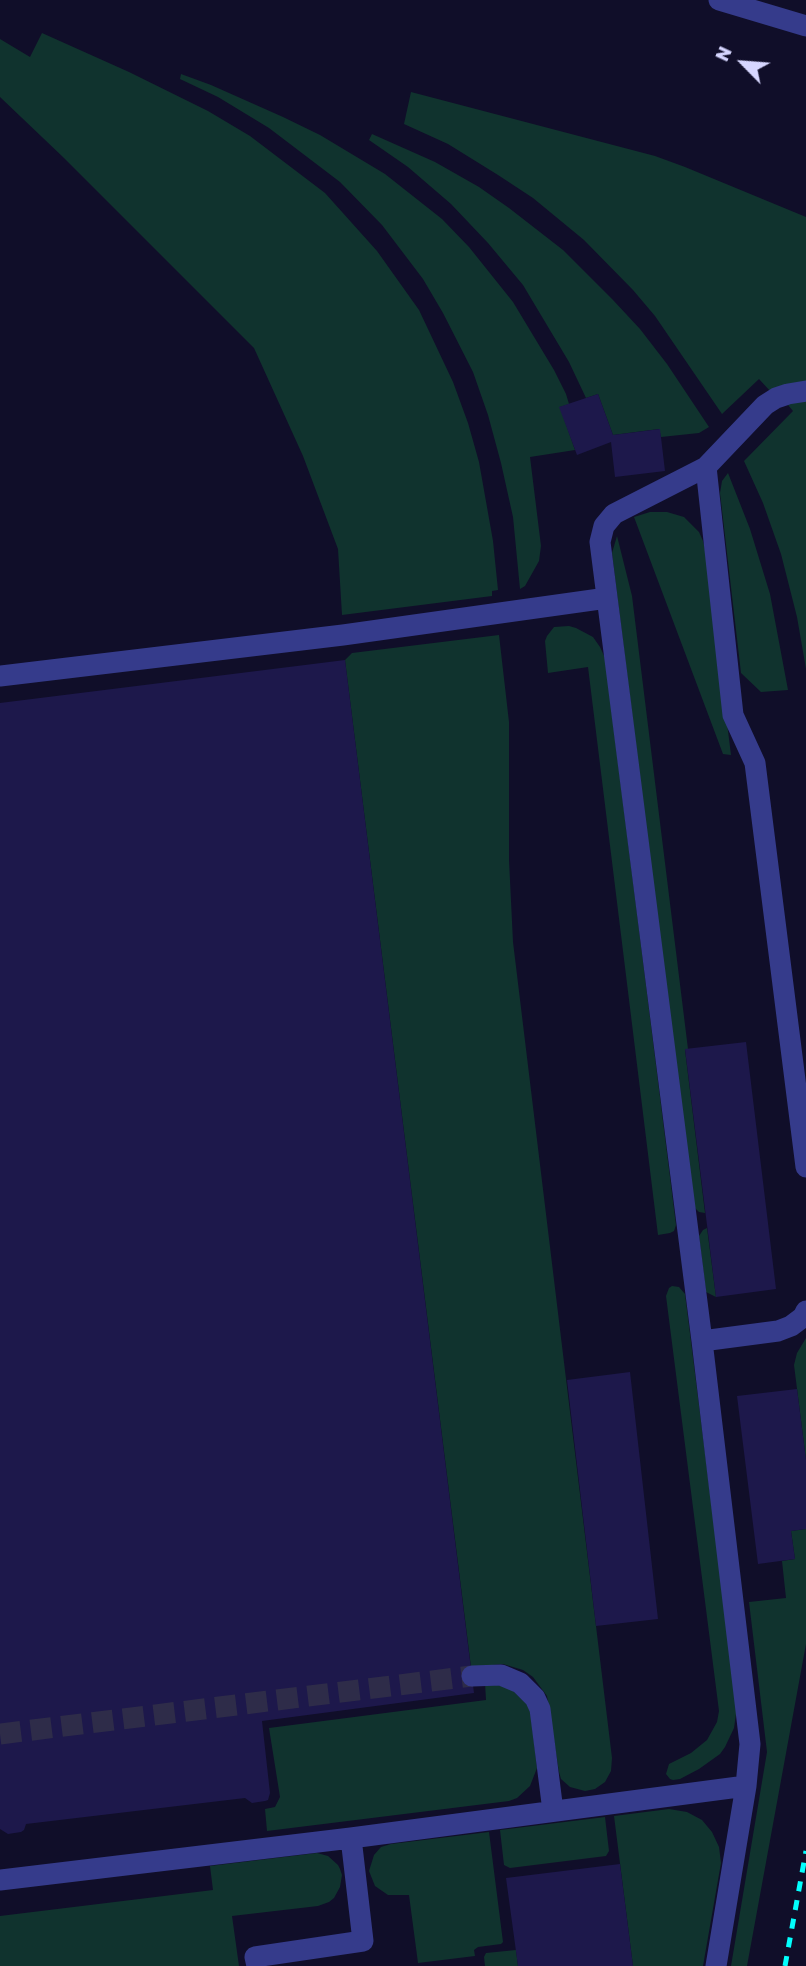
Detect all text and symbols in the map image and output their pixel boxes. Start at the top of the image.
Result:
north arrow [708,28,778,98]
text: N [710,43,737,65]

